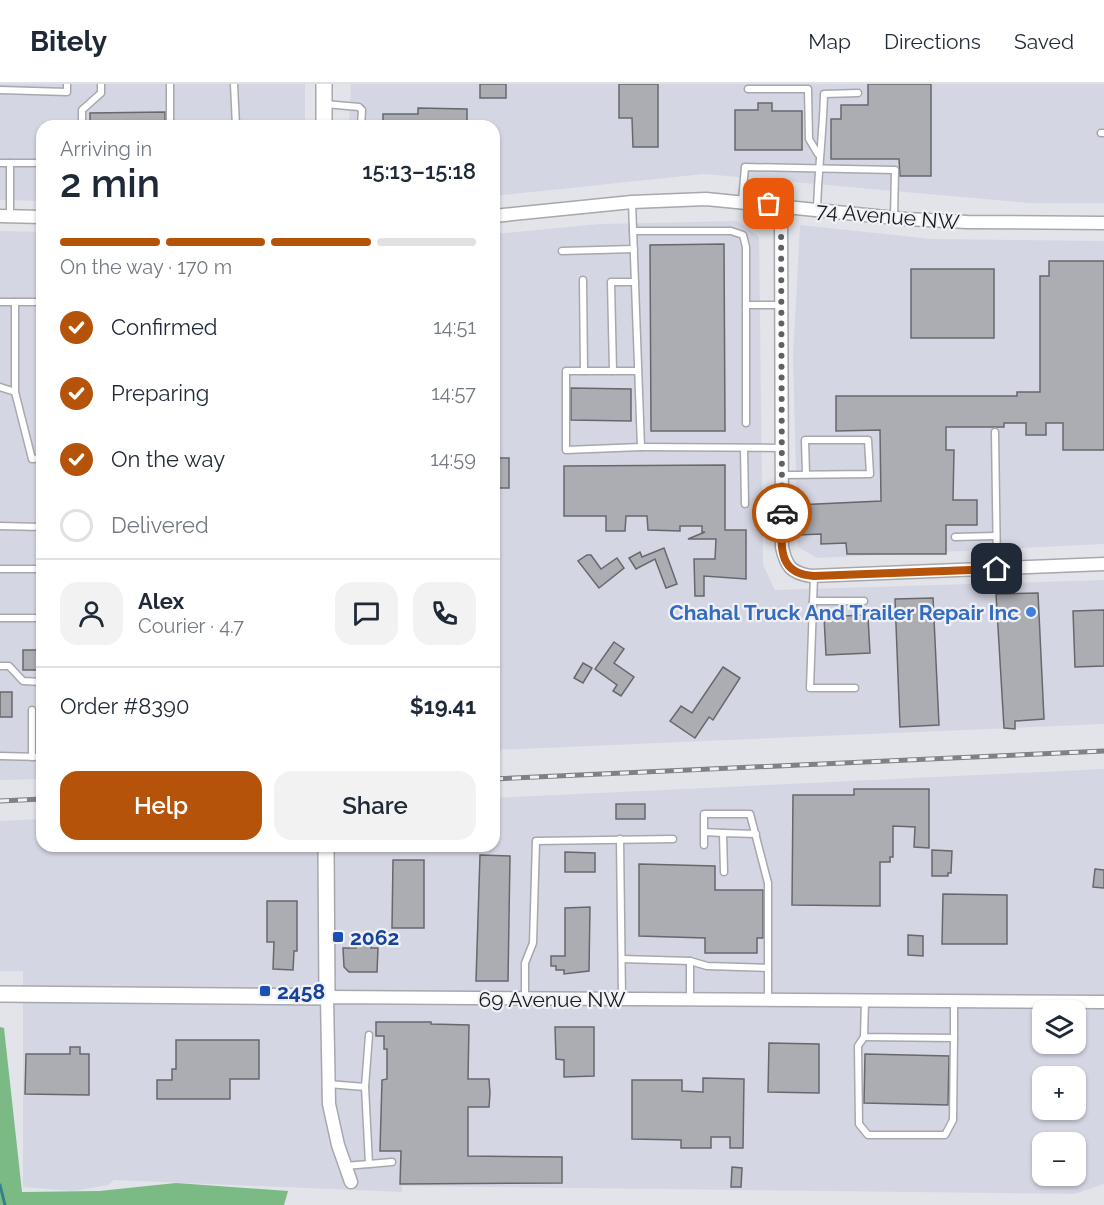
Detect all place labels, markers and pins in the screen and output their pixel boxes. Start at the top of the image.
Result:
pin [743,178,794,229]
pin [971,543,1022,594]
place label: Chahal Truck And Trailer Repair Inc [669,600,1019,625]
marker: Chahal Truck And Trailer Repair Inc [1024,605,1038,619]
place label: 2062 [350,925,399,950]
marker: 2062 [331,930,345,944]
place label: 2458 [277,979,325,1004]
marker: 2458 [258,984,272,998]

